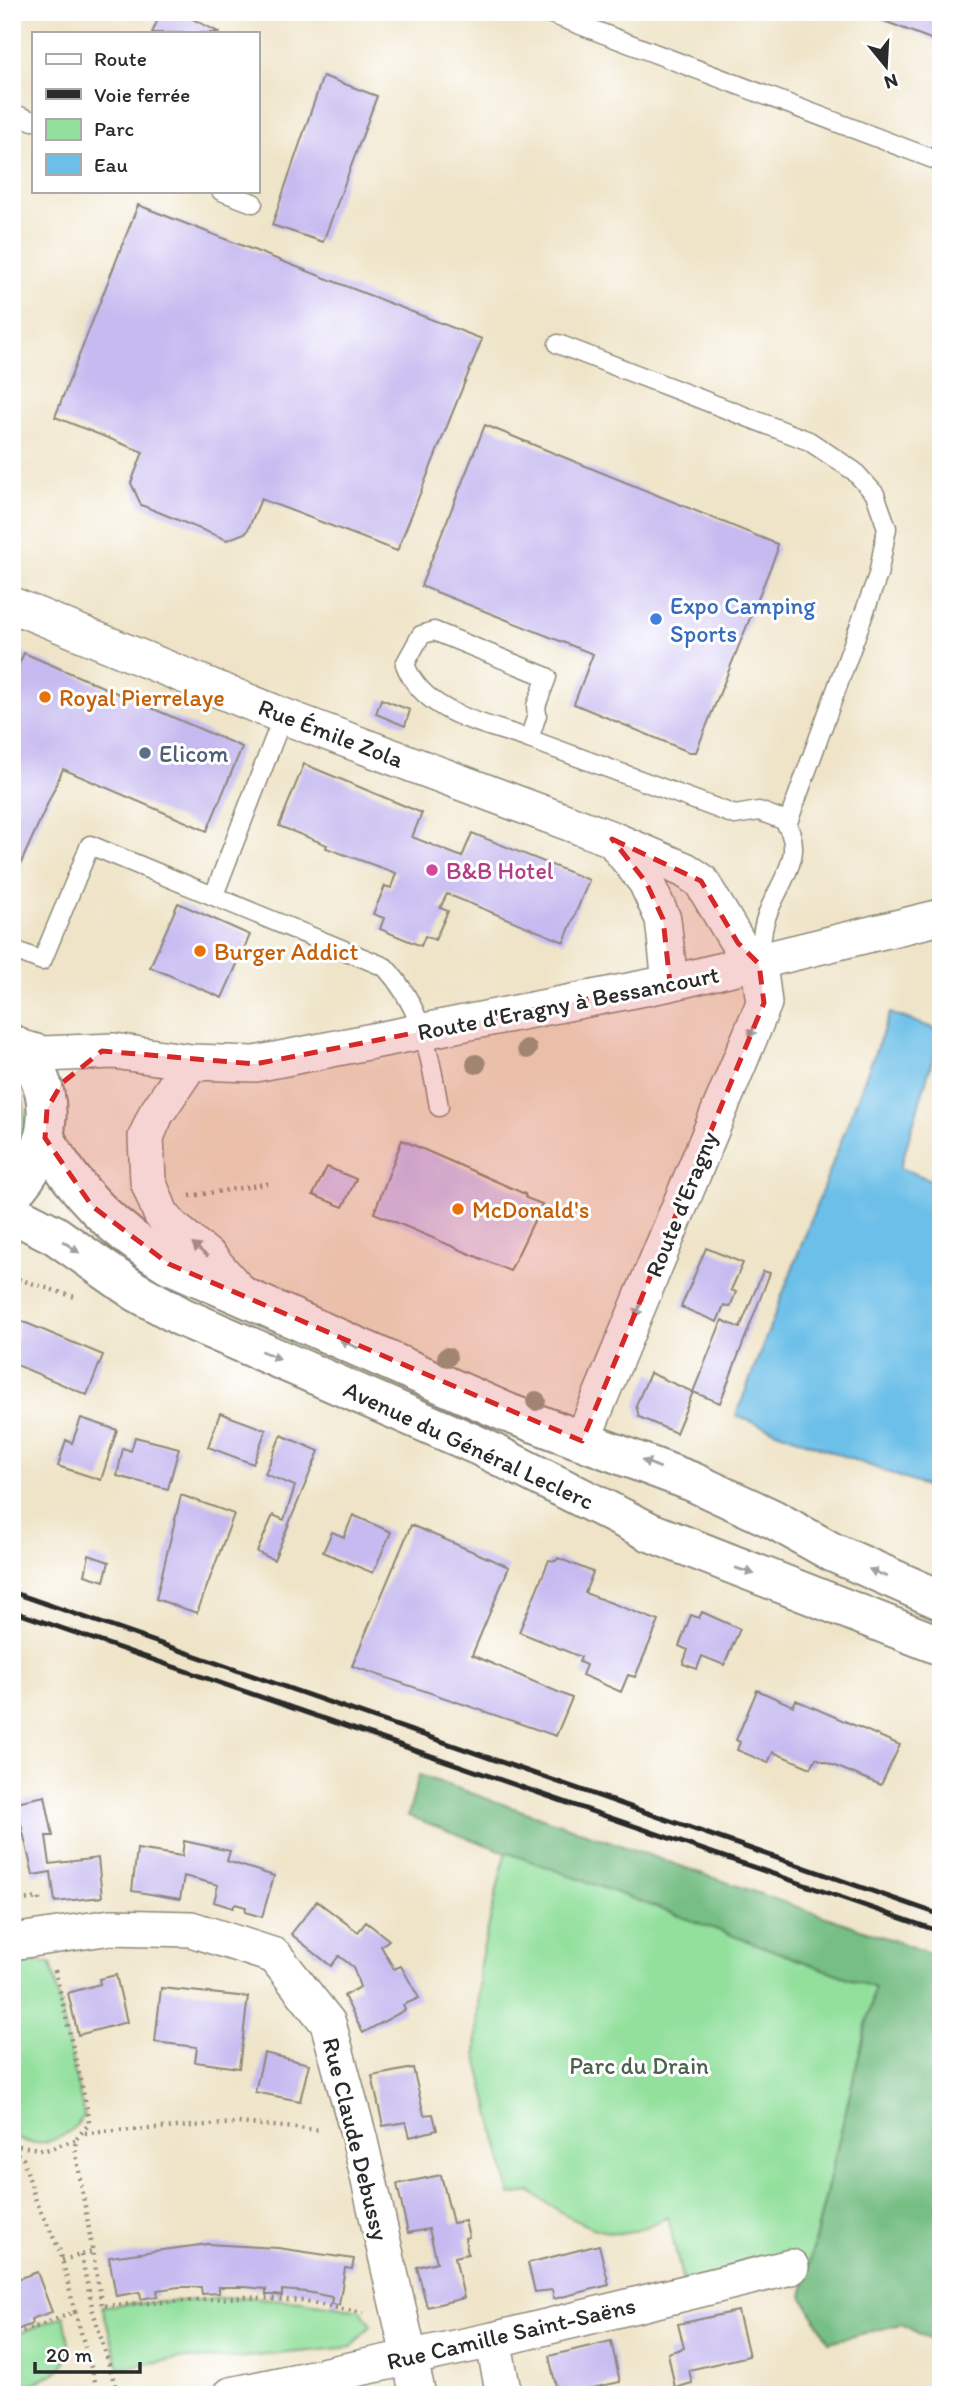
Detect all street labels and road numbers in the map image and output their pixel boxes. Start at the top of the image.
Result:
street label: Rue Émile Zola [254,692,408,774]
street label: Route d'Eragny à Bessancourt [415,960,721,1046]
street label: Route d'Eragny [639,1126,724,1281]
street label: Avenue du Général Leclerc [339,1374,599,1516]
street label: Rue Claude Debussy [317,2035,395,2244]
street label: Rue Camille Saint-Saëns [384,2290,638,2376]

